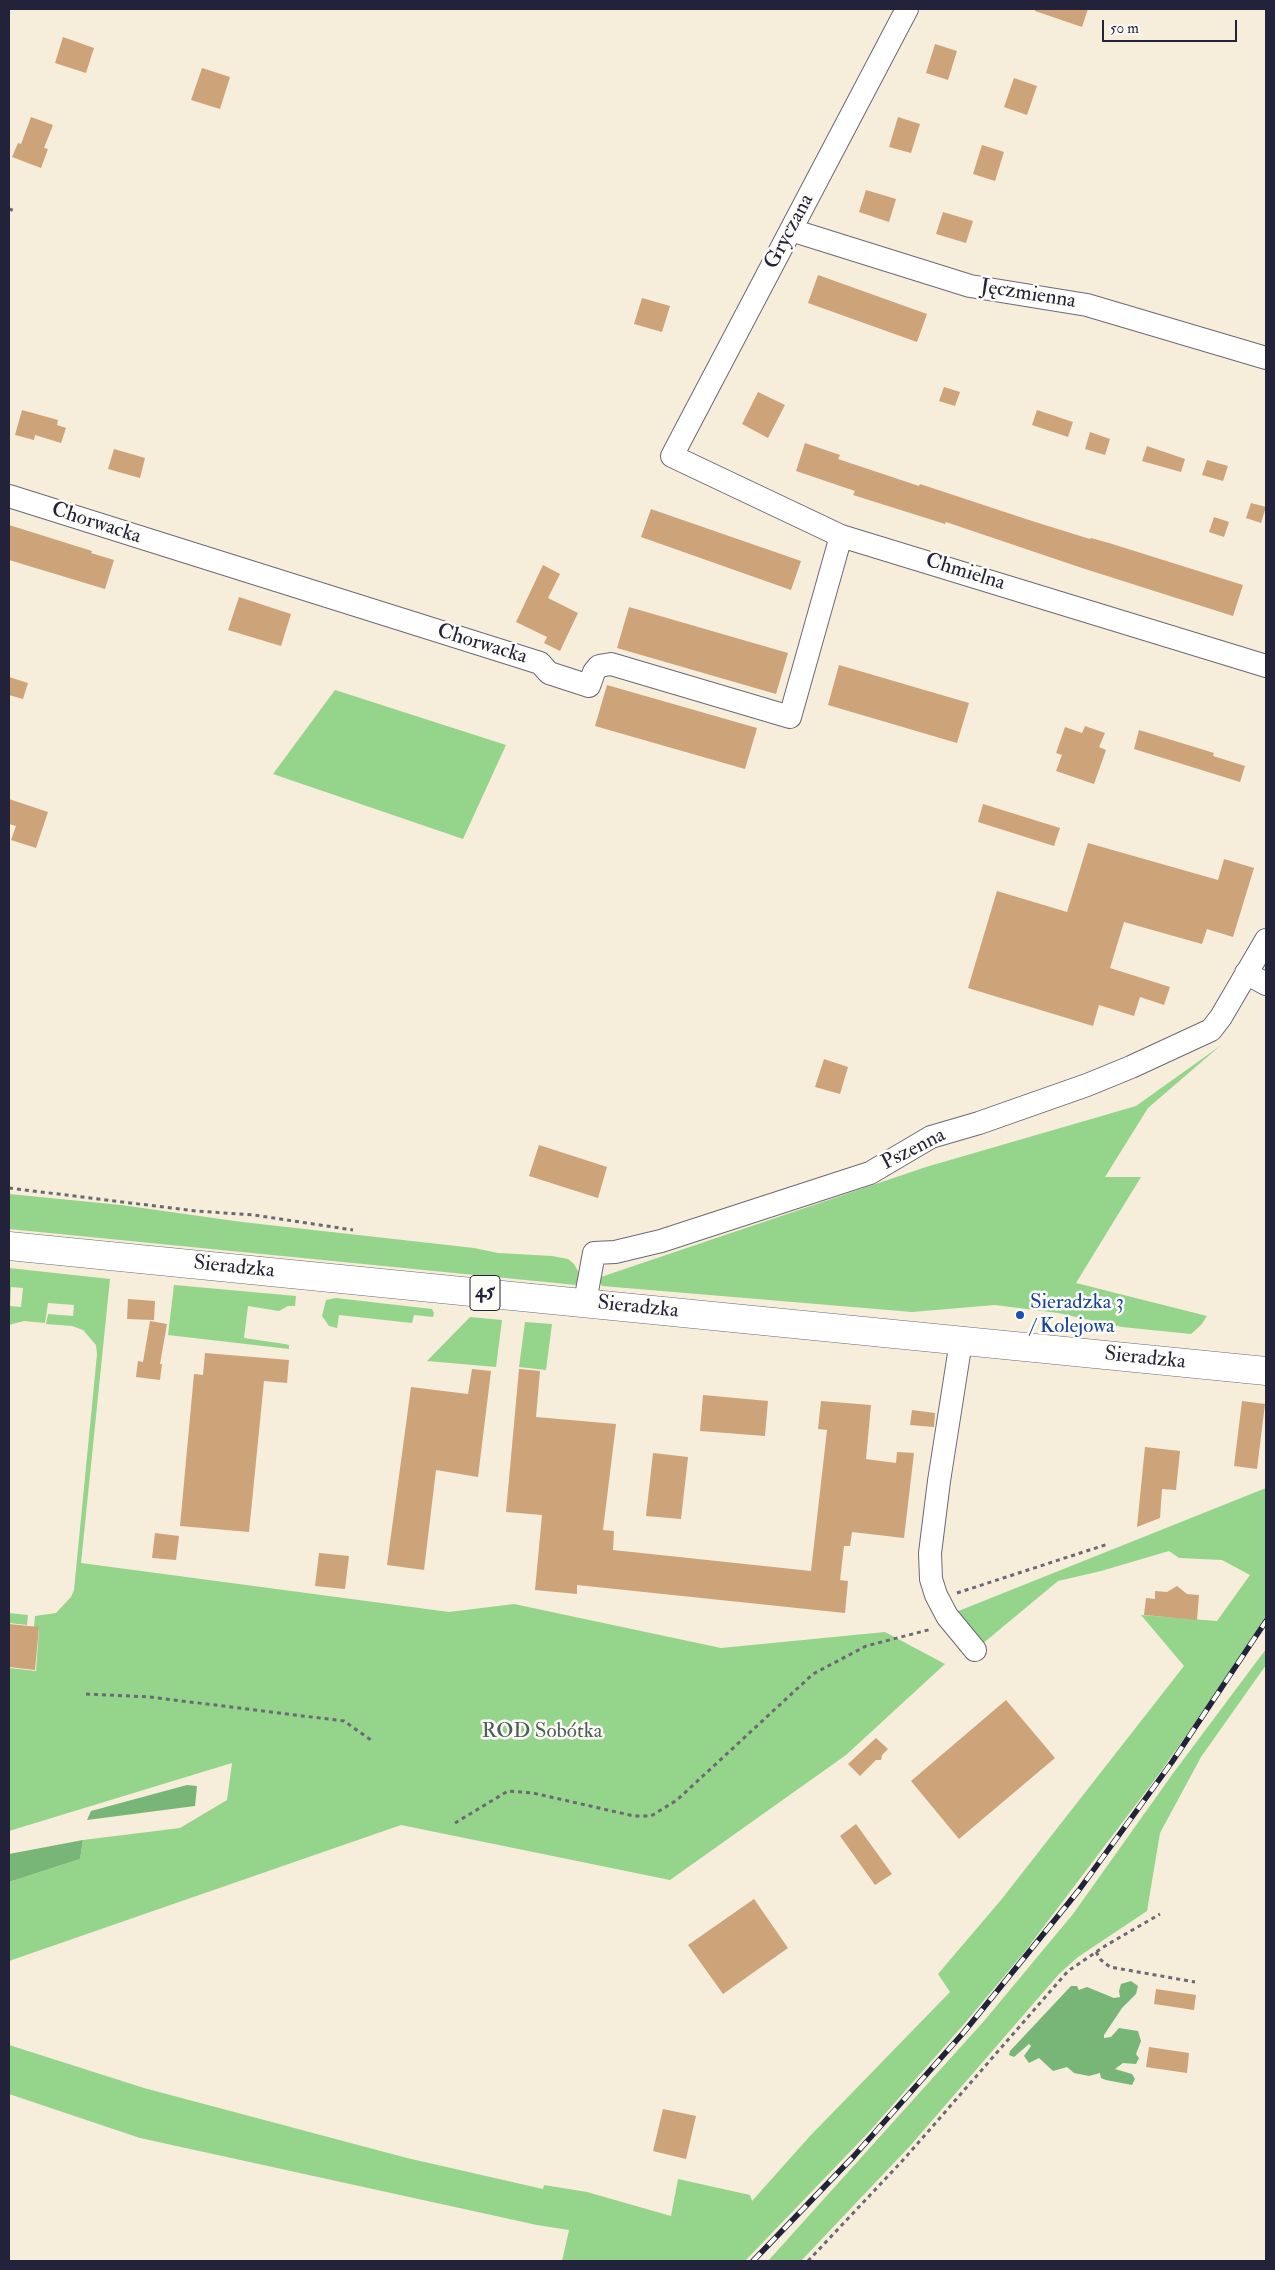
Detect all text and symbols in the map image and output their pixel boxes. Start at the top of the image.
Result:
scale bar [1105,10,1240,42]
text: 50 m [1110,19,1139,38]
street label: Gryczana [760,190,820,274]
street label: Jęczmienna [978,275,1078,315]
street label: Chorwacka [48,498,144,550]
street label: Chmielna [922,549,1008,597]
street label: Chorwacka [434,619,530,671]
street label: Pszenna [878,1123,950,1177]
street label: Sieradzka [192,1251,276,1285]
road number: 45 [470,1276,500,1310]
place label: Sieradzka 3 / Kolejowa [1030,1290,1124,1340]
street label: Sieradzka [596,1291,680,1325]
marker: Sieradzka 3 / Kolejowa [1014,1309,1026,1321]
street label: Sieradzka [1103,1342,1187,1376]
park label: ROD Sobótka [482,1719,602,1745]

